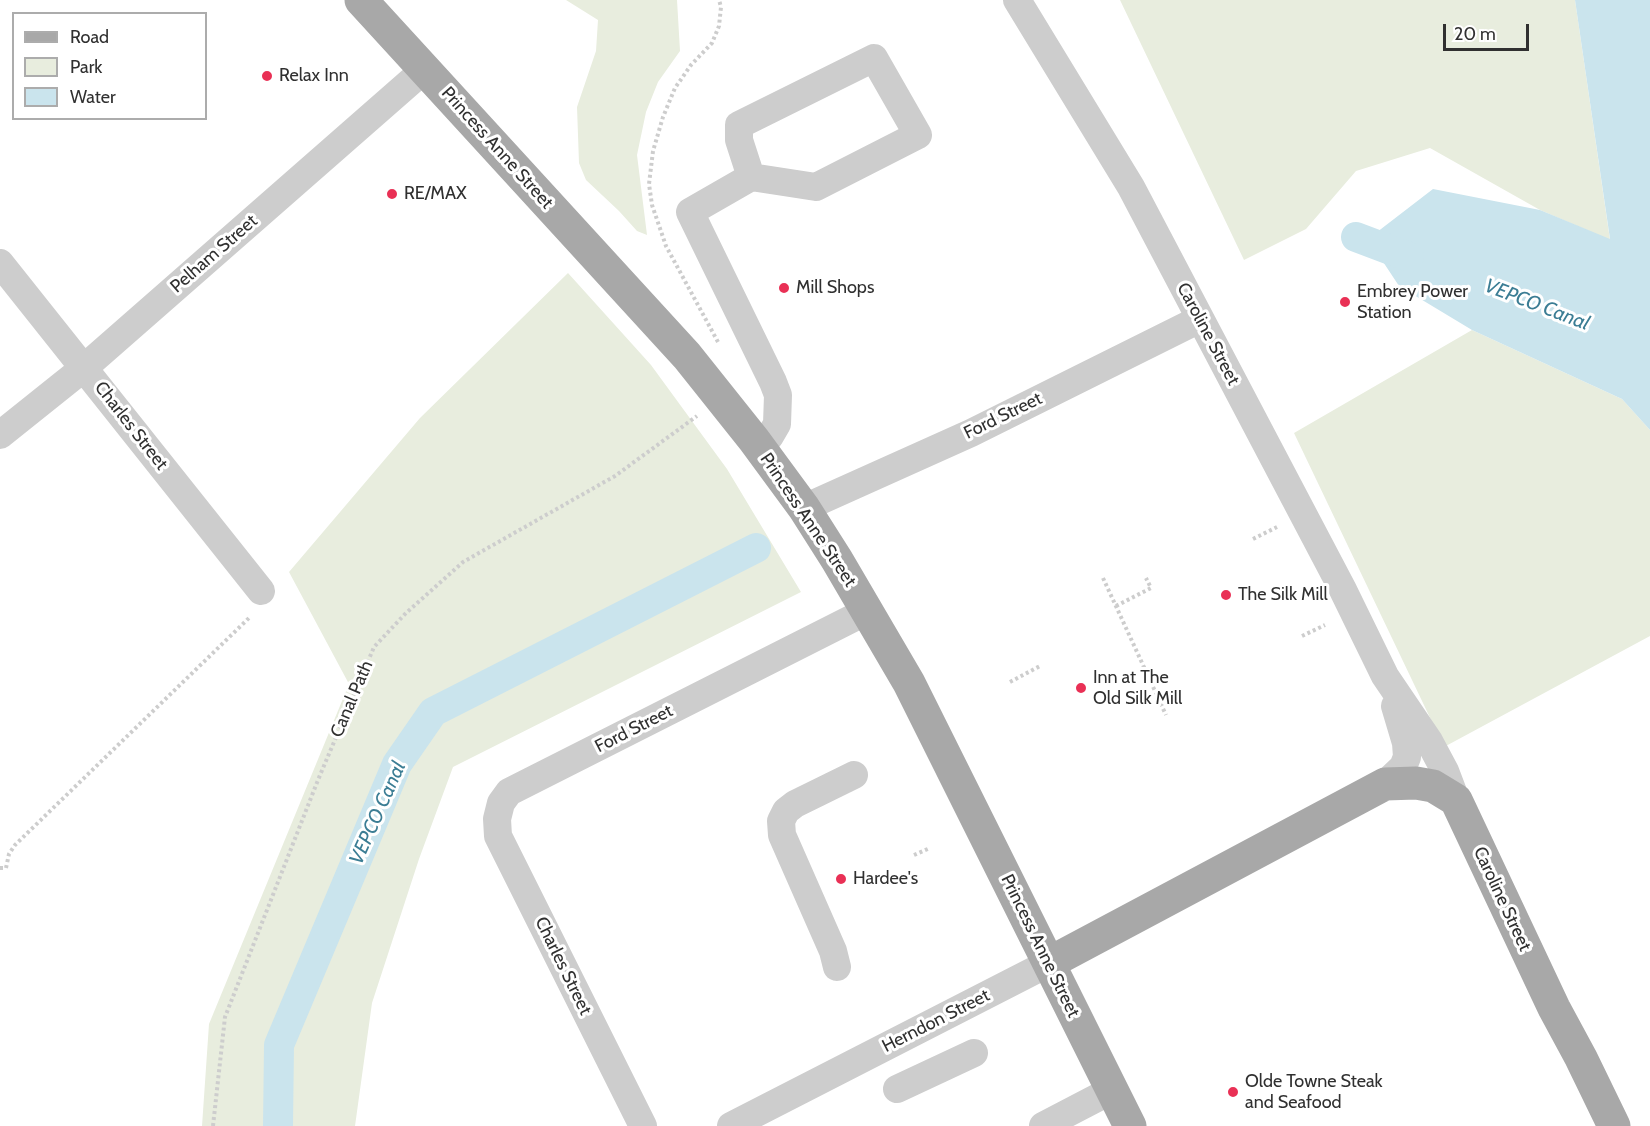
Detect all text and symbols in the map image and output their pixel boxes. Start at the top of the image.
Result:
legend [12,12,207,120]
scale bar [1446,12,1532,50]
text: 20 m [1454,23,1496,45]
text: Road [70,26,109,48]
text: Park [70,56,102,78]
place label: Relax Inn [279,65,349,87]
marker: Relax Inn [260,69,274,83]
street label: Princess Anne Street [437,83,557,213]
text: Water [70,86,116,108]
place label: RE/MAX [404,183,467,205]
marker: RE/MAX [385,187,399,201]
street label: Pelham Street [166,210,262,298]
water label: VEPCO Canal [1481,274,1593,336]
place label: Mill Shops [796,277,874,299]
street label: Caroline Street [1172,279,1244,389]
marker: Mill Shops [777,281,791,295]
place label: Embrey Power Station [1357,281,1468,324]
marker: Embrey Power Station [1338,295,1352,309]
street label: Charles Street [90,377,172,475]
street label: Ford Street [960,388,1046,444]
street label: Princess Anne Street [755,449,861,591]
place label: The Silk Mill [1238,584,1328,606]
marker: The Silk Mill [1219,588,1233,602]
street label: Canal Path [326,657,378,741]
place label: Inn at The Old Silk Mill [1093,667,1182,710]
marker: Inn at The Old Silk Mill [1074,681,1088,695]
street label: Ford Street [592,700,676,758]
water label: VEPCO Canal [345,758,411,868]
street label: Caroline Street [1468,843,1536,955]
place label: Hardee's [853,868,918,890]
street label: Princess Anne Street [996,871,1084,1021]
marker: Hardee's [834,872,848,886]
street label: Charles Street [530,913,596,1019]
street label: Herndon Street [879,985,993,1057]
place label: Olde Towne Steak and Seafood [1245,1071,1383,1114]
marker: Olde Towne Steak and Seafood [1226,1085,1240,1099]

